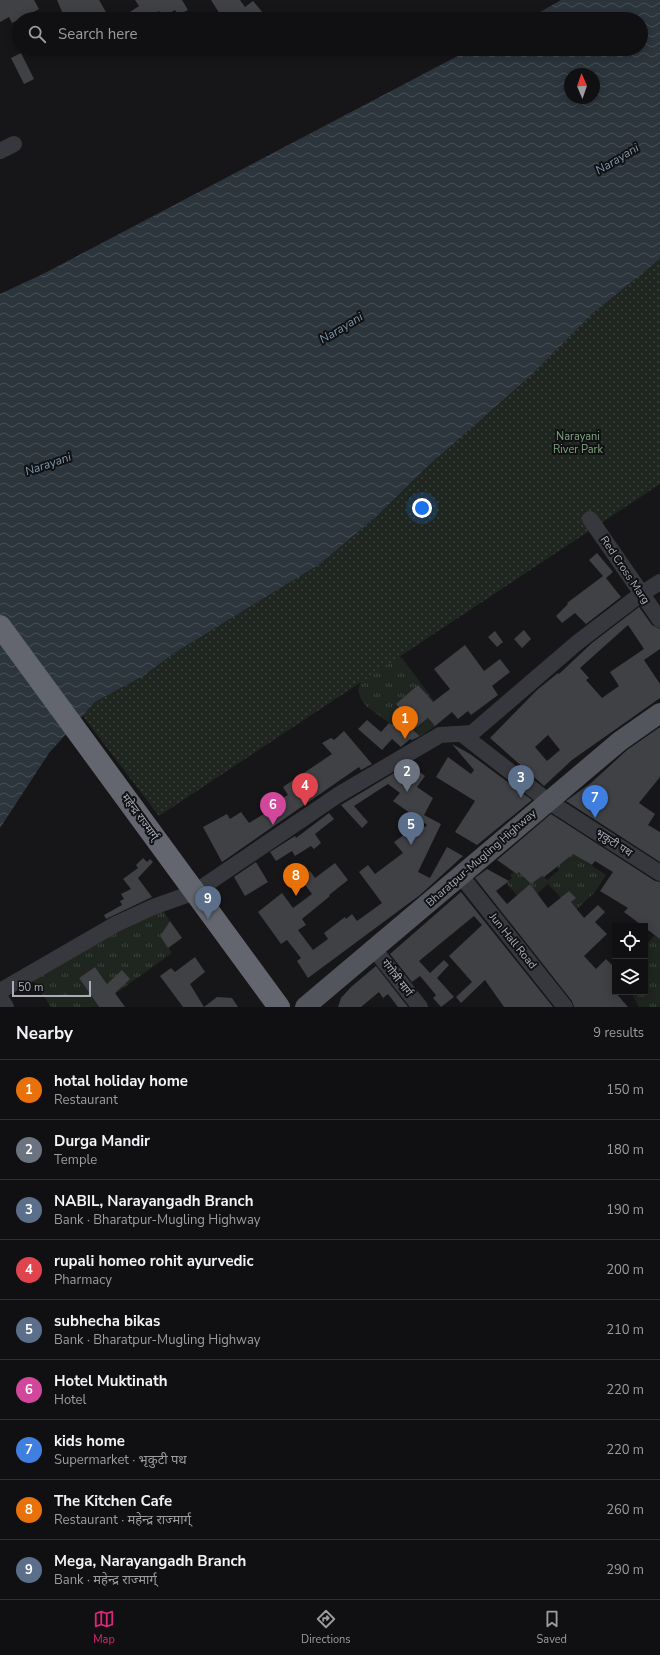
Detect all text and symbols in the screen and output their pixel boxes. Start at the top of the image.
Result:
search box [12,12,648,56]
icon: search [26,23,48,45]
text: Search here [58,24,138,44]
north arrow [564,68,600,104]
water label: Narayani [592,140,642,178]
water label: Narayani [316,309,366,347]
park label: Narayani River Park [553,429,604,457]
water label: Narayani [23,449,73,479]
your location [412,498,432,518]
street label: Red Cross Marg [597,533,653,607]
pin: 1 [392,706,418,739]
pin: 2 [394,759,420,792]
pin: 3 [508,765,534,798]
pin: 4 [292,773,318,806]
pin: 7 [582,785,608,818]
street label: महेन्द्र राज्मार्ग् [118,791,163,845]
pin: 6 [260,792,286,825]
street label: Bharatpur-Mugling Highway [423,806,540,910]
pin: 5 [398,812,424,845]
street label: भृकुटी पथ [593,826,636,861]
pin: 8 [283,863,309,896]
pin: 9 [195,886,221,919]
street label: Jun Hall Road [485,909,540,972]
map controls [612,923,648,995]
button: locate [612,923,648,959]
street label: गंगोत्री मार्ग [378,957,417,1000]
button: layers [612,959,648,995]
scale bar [12,979,91,998]
text: 50 m [18,980,43,995]
text: Nearby [16,1022,73,1045]
text: 9 results [593,1024,644,1042]
text: hotal holiday home [54,1071,188,1091]
text: 1 [25,1081,33,1099]
text: 150 m [606,1081,644,1099]
text: Restaurant [54,1091,118,1109]
text: Durga Mandir [54,1131,150,1151]
text: 2 [25,1141,33,1159]
text: 180 m [606,1141,644,1159]
text: Temple [54,1151,97,1169]
text: NABIL, Narayangadh Branch [54,1191,253,1211]
text: 3 [25,1201,33,1219]
text: 190 m [606,1201,644,1219]
text: Bank · Bharatpur-Mugling Highway [54,1211,260,1229]
text: rupali homeo rohit ayurvedic [54,1251,253,1271]
text: 4 [25,1261,33,1279]
text: 200 m [606,1261,644,1279]
text: Pharmacy [54,1271,112,1289]
text: subhecha bikas [54,1311,160,1331]
text: 5 [25,1321,33,1339]
text: 210 m [606,1321,644,1339]
text: Bank · Bharatpur-Mugling Highway [54,1331,260,1349]
text: Hotel Muktinath [54,1371,167,1391]
text: 6 [25,1381,33,1399]
text: 220 m [606,1381,644,1399]
text: Hotel [54,1391,86,1409]
text: kids home [54,1431,125,1451]
text: 7 [25,1441,33,1459]
text: 220 m [606,1441,644,1459]
text: Supermarket · भृकुटी पथ [54,1451,187,1469]
text: The Kitchen Cafe [54,1491,172,1511]
text: 8 [25,1501,33,1519]
text: 260 m [606,1501,644,1519]
text: Restaurant · महेन्द्र राज्मार्ग् [54,1511,191,1529]
text: Mega, Narayangadh Branch [54,1551,246,1571]
text: 9 [25,1561,33,1579]
text: 290 m [606,1561,644,1579]
text: Bank · महेन्द्र राज्मार्ग् [54,1571,157,1589]
tab: Map [93,1608,115,1647]
tab: Directions [301,1608,351,1647]
tab: Saved [537,1608,567,1647]

